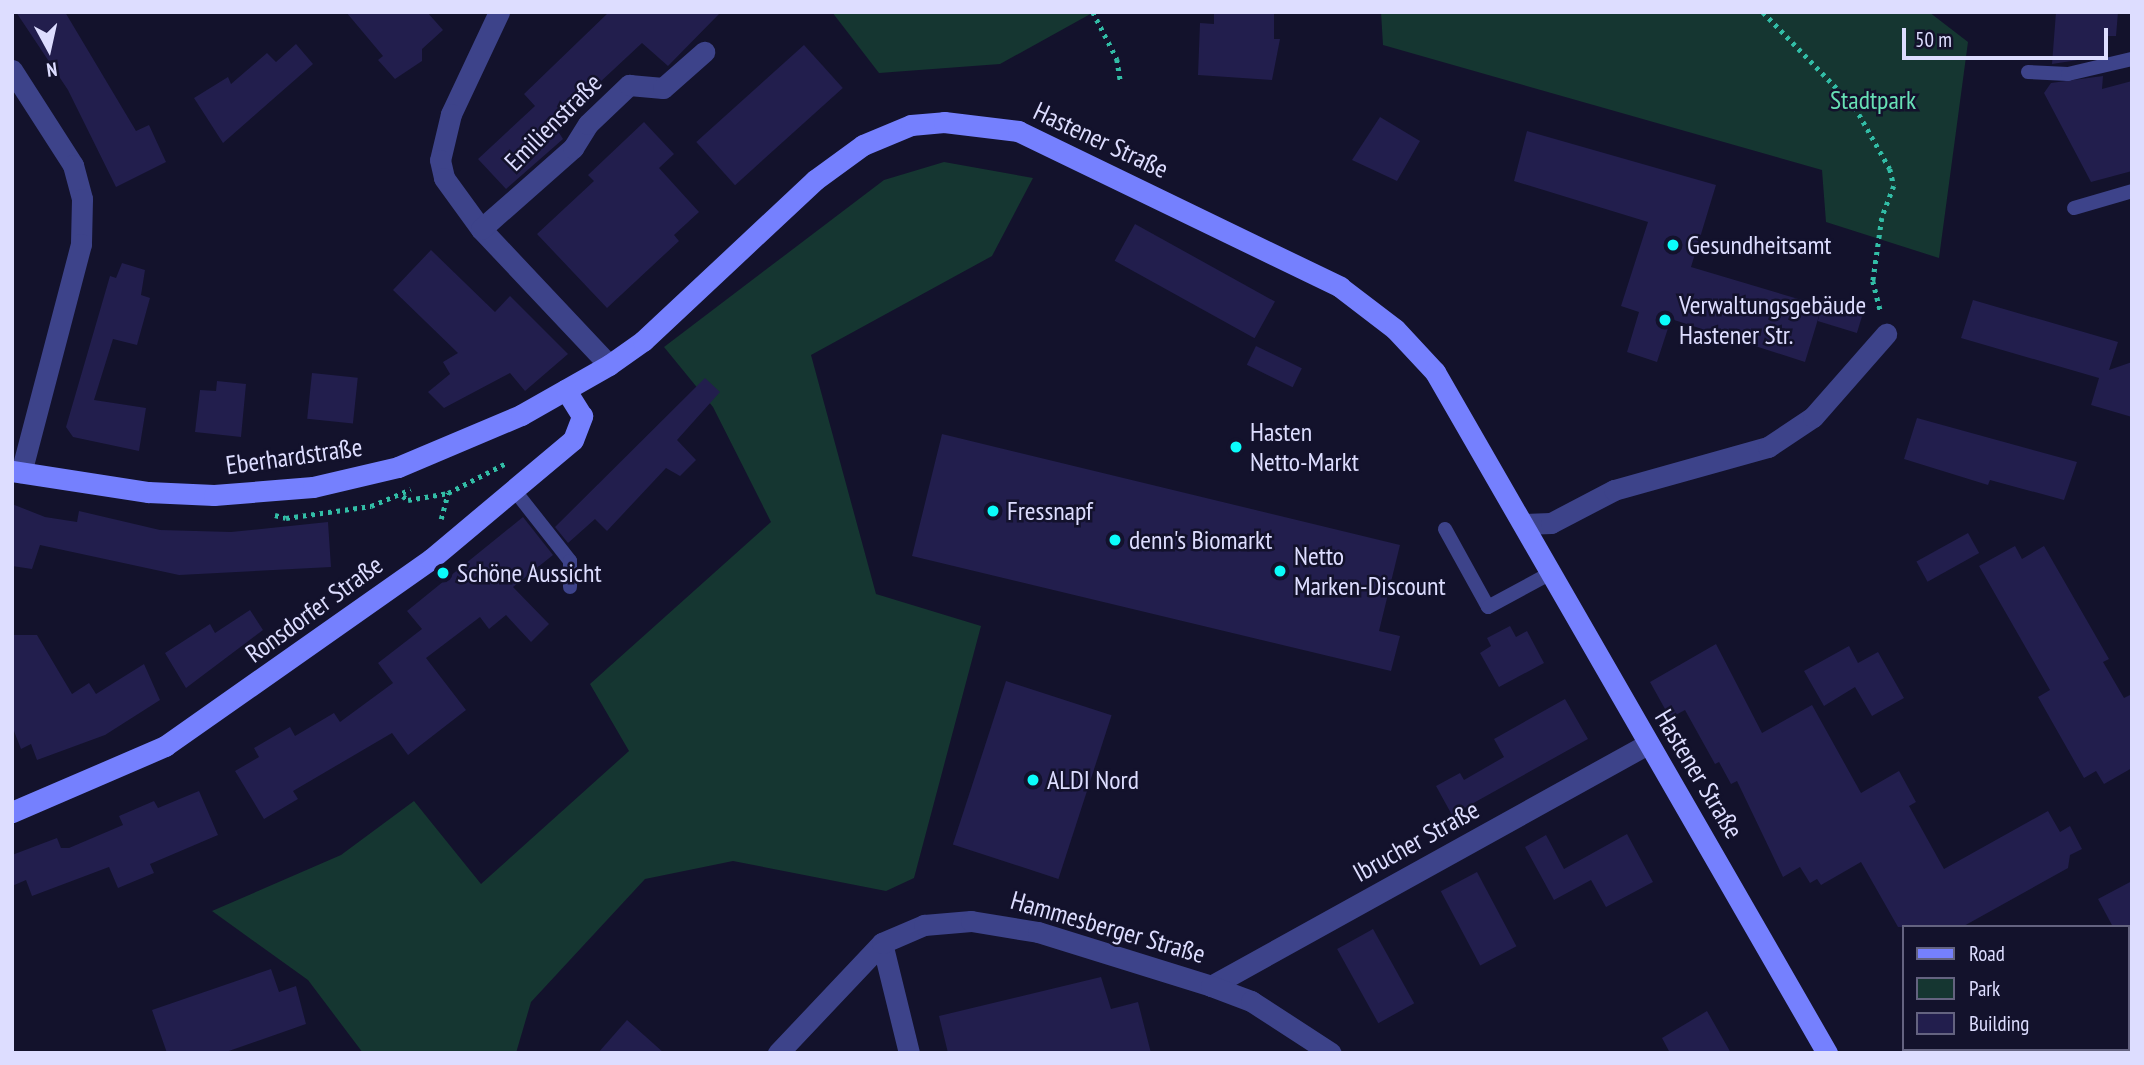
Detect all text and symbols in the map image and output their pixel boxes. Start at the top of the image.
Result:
north arrow [14,14,84,84]
scale bar [1906,14,2112,58]
text: 50 m [1915,26,1952,53]
text: N [45,57,59,82]
street label: Emilienstraße [498,67,608,177]
park label: Stadtpark [1830,84,1916,116]
street label: Hastener Straße [1029,95,1173,185]
place label: Gesundheitsamt [1687,229,1832,261]
marker: Gesundheitsamt [1665,237,1681,253]
place label: Verwaltungsgebäude Hastener Str. [1679,289,1866,350]
marker: Verwaltungsgebäude Hastener Str. [1657,312,1673,328]
place label: Hasten Netto-Markt [1250,416,1359,478]
street label: Eberhardstraße [224,431,364,481]
marker: Hasten Netto-Markt [1228,439,1244,455]
place label: Fressnapf [1007,495,1093,527]
marker: Fressnapf [985,503,1001,519]
place label: denn's Biomarkt [1129,524,1272,556]
marker: denn's Biomarkt [1107,532,1123,548]
place label: Netto Marken-Discount [1294,540,1446,602]
street label: Ronsdorfer Straße [239,549,389,669]
place label: Schöne Aussicht [457,557,602,589]
marker: Netto Marken-Discount [1272,563,1288,579]
marker: Schöne Aussicht [435,565,451,581]
street label: Hastener Straße [1648,704,1750,844]
place label: ALDI Nord [1047,764,1139,796]
marker: ALDI Nord [1025,772,1041,788]
street label: Ibrucher Straße [1348,794,1484,888]
street label: Hammesberger Straße [1007,884,1209,970]
legend [1902,925,2130,1051]
text: Road [1969,940,2005,967]
text: Park [1969,975,2000,1002]
text: Building [1969,1010,2029,1037]

